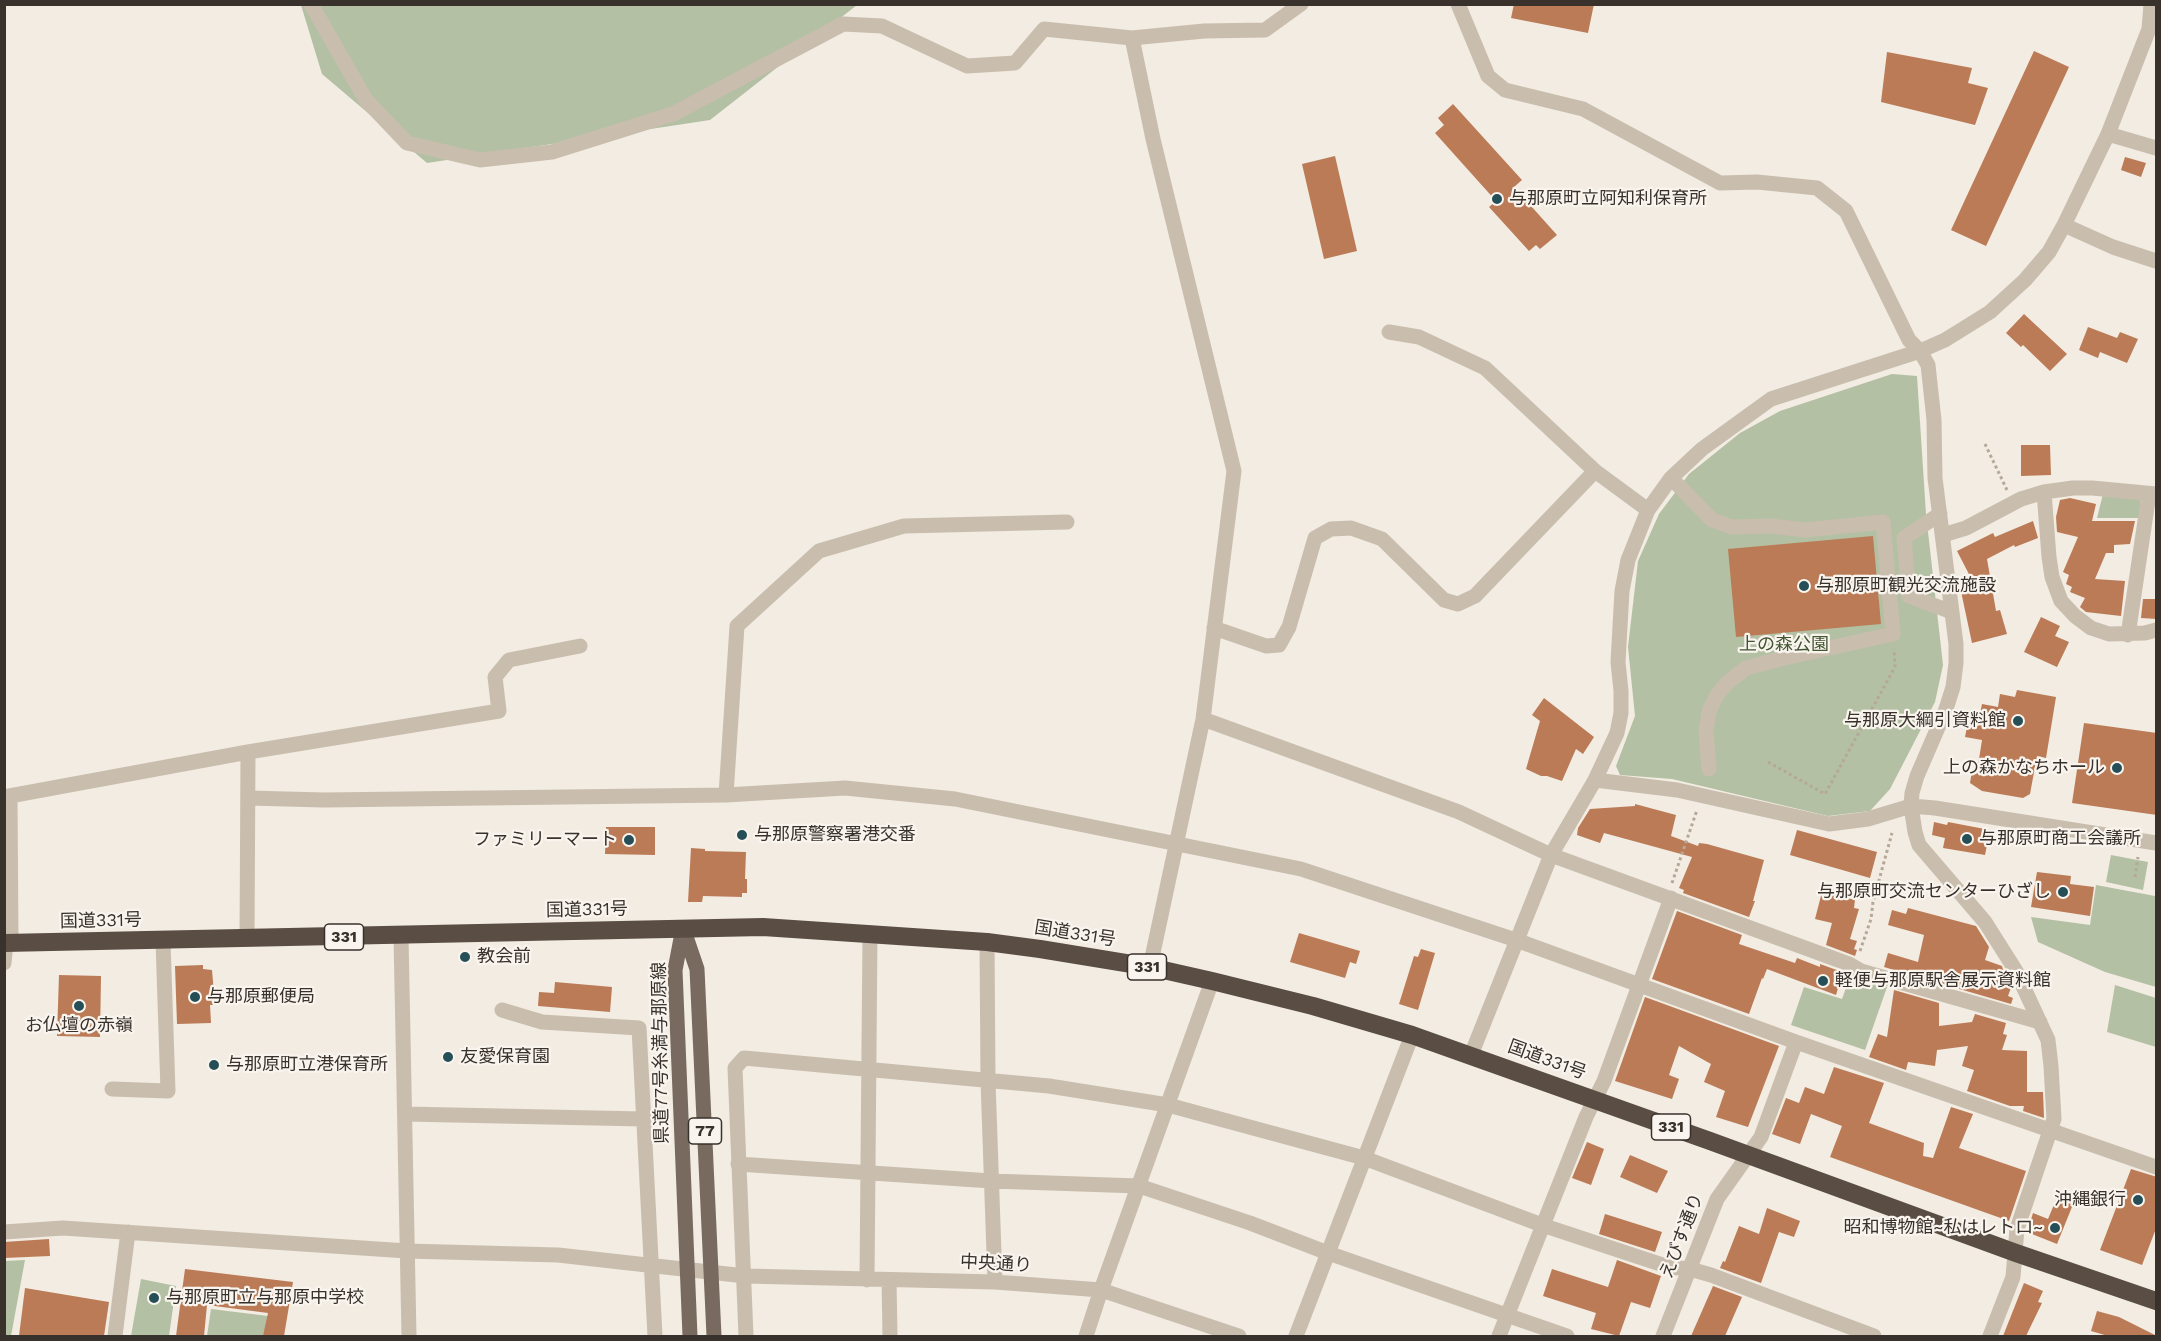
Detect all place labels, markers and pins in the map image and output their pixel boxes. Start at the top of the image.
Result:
place label: 与那原町立阿知利保育所 [1509,188,1707,210]
marker: 与那原町立阿知利保育所 [1490,192,1504,206]
place label: 与那原町観光交流施設 [1816,575,1996,597]
marker: 与那原町観光交流施設 [1797,579,1811,593]
place label: 与那原大綱引資料館 [1844,710,2006,732]
marker: 与那原大綱引資料館 [2011,714,2025,728]
place label: 上の森かなちホール [1943,757,2105,779]
marker: 上の森かなちホール [2110,761,2124,775]
place label: 与那原警察署港交番 [754,824,916,846]
marker: 与那原警察署港交番 [735,828,749,842]
place label: 与那原町商工会議所 [1979,828,2141,850]
place label: ファミリーマート [473,829,617,851]
marker: 与那原町商工会議所 [1960,832,1974,846]
marker: ファミリーマート [622,833,636,847]
place label: 与那原町交流センターひざし [1817,881,2051,903]
marker: 与那原町交流センターひざし [2056,885,2070,899]
place label: 教会前 [477,946,531,968]
marker: 教会前 [458,950,472,964]
place label: 軽便与那原駅舎展示資料館 [1835,970,2051,992]
marker: 軽便与那原駅舎展示資料館 [1816,974,1830,988]
place label: 与那原郵便局 [207,986,315,1008]
marker: 与那原郵便局 [188,990,202,1004]
marker: お仏壇の赤嶺 [72,999,86,1013]
place label: お仏壇の赤嶺 [25,1015,133,1037]
place label: 友愛保育園 [460,1046,550,1068]
marker: 友愛保育園 [441,1050,455,1064]
place label: 与那原町立港保育所 [226,1054,388,1076]
marker: 与那原町立港保育所 [207,1058,221,1072]
place label: 沖縄銀行 [2054,1189,2126,1211]
marker: 沖縄銀行 [2131,1193,2145,1207]
place label: 昭和博物館~私はレトロ~ [1844,1217,2043,1239]
marker: 昭和博物館~私はレトロ~ [2048,1221,2062,1235]
place label: 与那原町立与那原中学校 [166,1287,364,1309]
marker: 与那原町立与那原中学校 [147,1291,161,1305]

